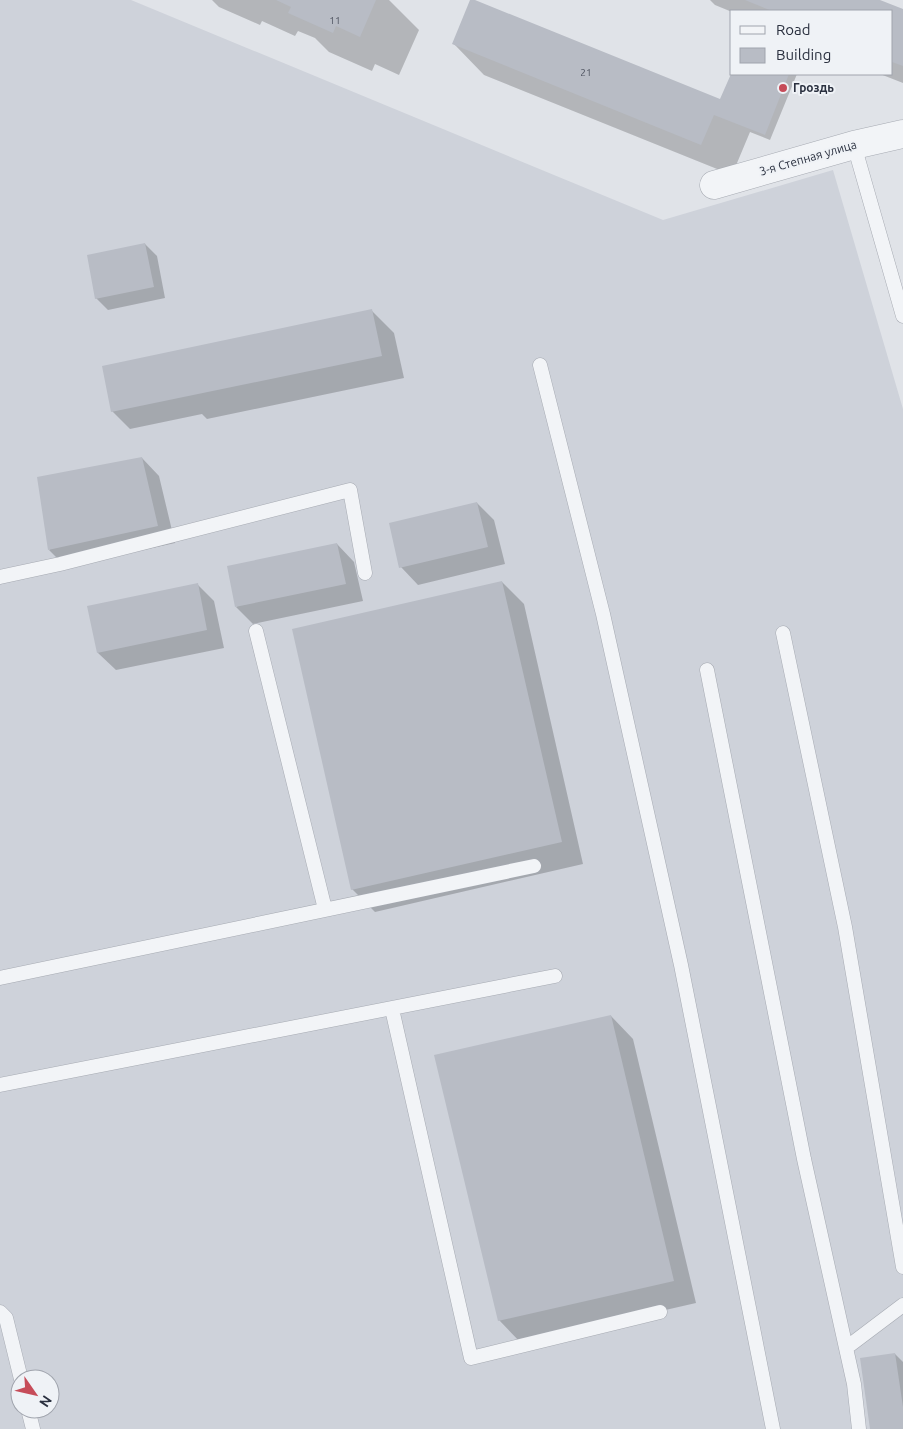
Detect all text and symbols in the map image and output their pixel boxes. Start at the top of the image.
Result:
legend [730,10,893,75]
house number: 11 [329,15,341,26]
text: Road [776,21,811,38]
text: Building [776,46,831,63]
house number: 21 [580,67,592,78]
place label: Гроздь [793,81,834,94]
marker: Гроздь [777,82,789,94]
street label: 3-я Степная улица [758,137,858,178]
north arrow [10,1369,60,1419]
text: N [36,1392,55,1410]

